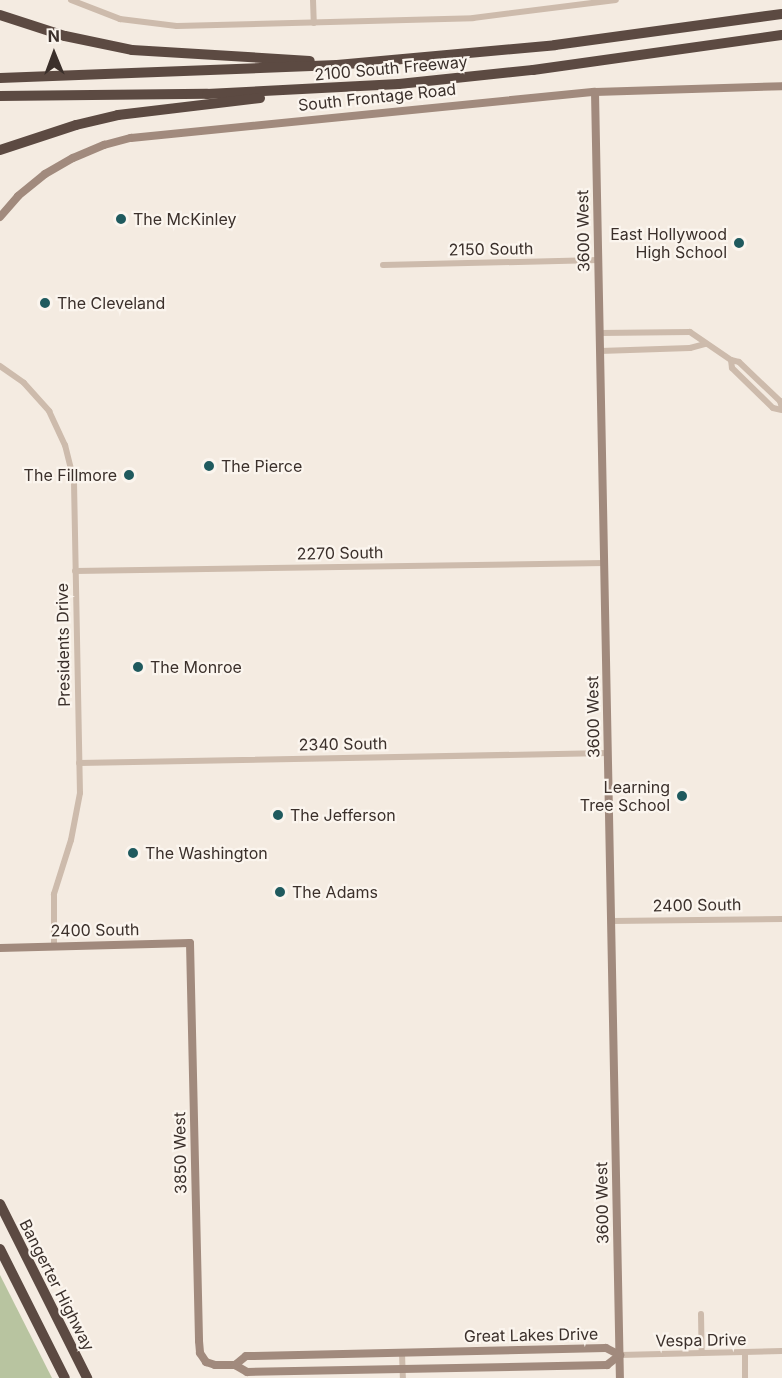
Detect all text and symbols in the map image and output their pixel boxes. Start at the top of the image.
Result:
north arrow [24,24,84,84]
text: N [47,26,60,46]
street label: 2100 South Freeway [314,52,468,84]
street label: South Frontage Road [297,79,457,115]
street label: 3600 West [573,190,593,272]
place label: The McKinley [133,209,236,229]
marker: The McKinley [114,212,128,226]
place label: East Hollywood High School [610,224,727,262]
marker: East Hollywood High School [732,236,746,250]
street label: 2150 South [449,239,533,259]
place label: The Cleveland [57,293,165,313]
marker: The Cleveland [38,296,52,310]
place label: The Pierce [221,456,302,476]
marker: The Pierce [202,459,216,473]
place label: The Fillmore [24,465,117,485]
marker: The Fillmore [122,468,136,482]
street label: 2270 South [296,543,384,563]
street label: Presidents Drive [52,583,74,707]
place label: The Monroe [150,657,242,677]
marker: The Monroe [131,660,145,674]
street label: 3600 West [583,676,603,758]
street label: 2340 South [299,734,387,754]
place label: Learning Tree School [580,777,670,815]
marker: Learning Tree School [675,789,689,803]
place label: The Jefferson [290,805,396,825]
marker: The Jefferson [271,808,285,822]
place label: The Washington [145,843,268,863]
marker: The Washington [126,846,140,860]
place label: The Adams [292,882,378,902]
marker: The Adams [273,885,287,899]
street label: 2400 South [653,895,741,915]
street label: 2400 South [51,920,139,940]
street label: 3850 West [170,1112,190,1194]
street label: 3600 West [592,1162,612,1244]
street label: Bangerter Highway [16,1216,98,1354]
street label: Great Lakes Drive [464,1324,598,1346]
street label: Vespa Drive [655,1330,747,1350]

